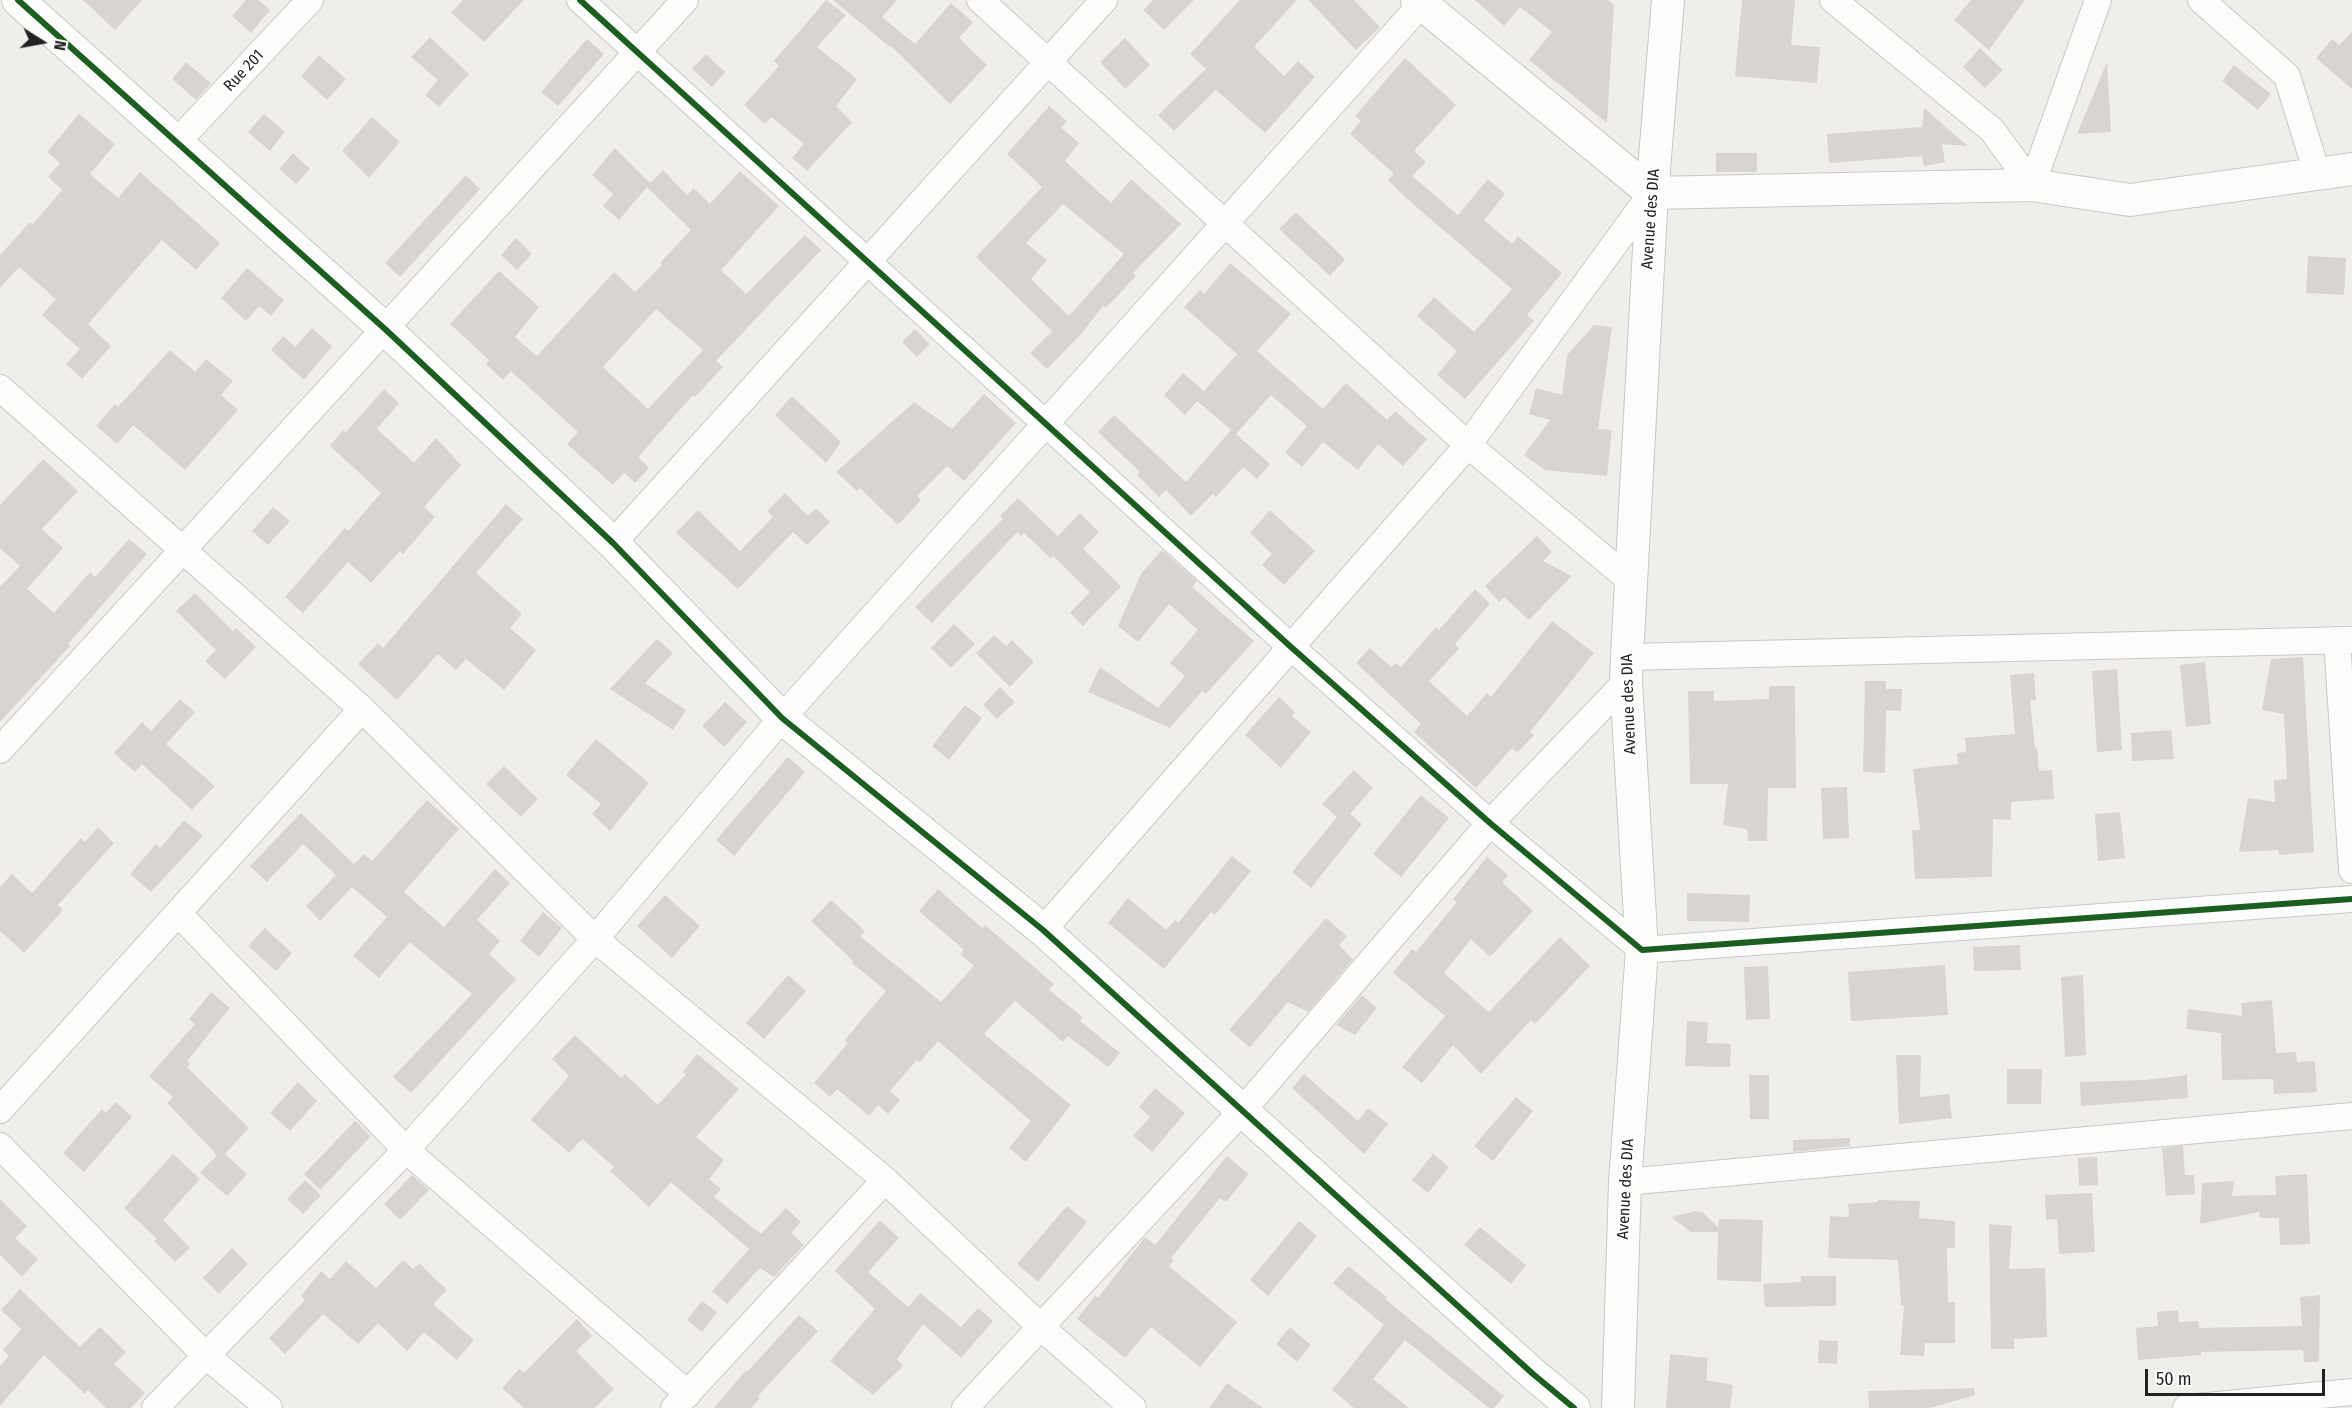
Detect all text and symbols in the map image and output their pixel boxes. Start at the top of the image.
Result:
north arrow [12,12,72,72]
text: N [50,39,70,52]
street label: Rue 201 [220,46,268,96]
street label: Avenue des DIA [1638,168,1664,270]
street label: Avenue des DIA [1618,653,1640,755]
street label: Avenue des DIA [1614,1138,1638,1240]
scale bar [2148,1357,2328,1395]
text: 50 m [2156,1368,2192,1390]

